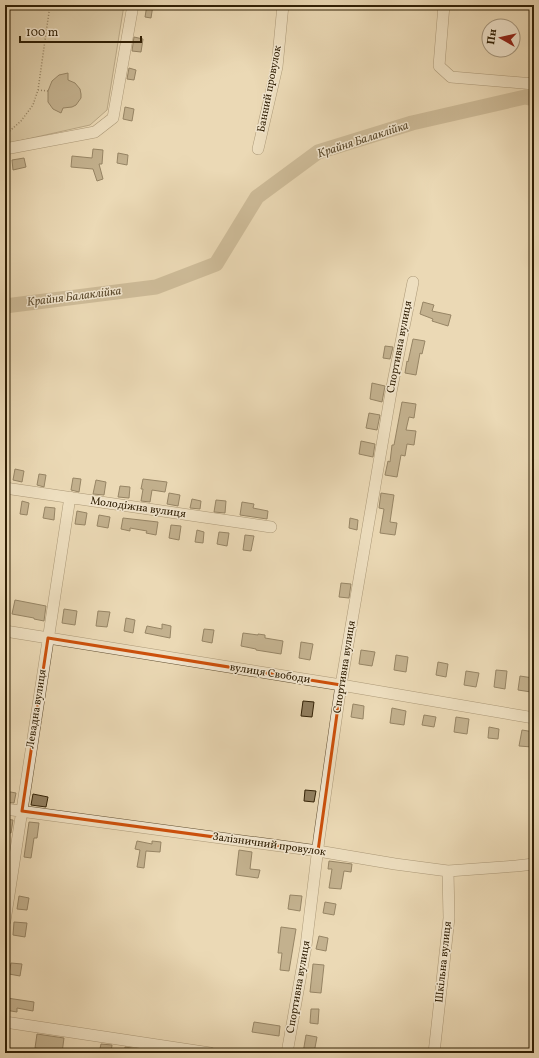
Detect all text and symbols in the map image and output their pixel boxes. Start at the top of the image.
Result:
scale bar [20,18,141,44]
north arrow [481,18,521,58]
text: 100 m [26,25,59,41]
text: Пн [484,28,501,46]
street label: Банний провулок [254,44,286,134]
water label: Крайня Балаклійка [315,118,411,162]
water label: Крайня Балаклійка [26,283,123,311]
street label: Спортивна вулиця [384,299,416,395]
street label: Молодіжна вулиця [89,494,187,522]
street label: Спортивна вулиця [330,619,360,715]
street label: вулиця Свободи [229,660,312,688]
street label: Левадна вулиця [23,668,51,750]
street label: Залізничний провулок [211,830,327,860]
street label: Шкільна вулиця [432,920,456,1004]
street label: Спортивна вулиця [283,939,315,1035]

